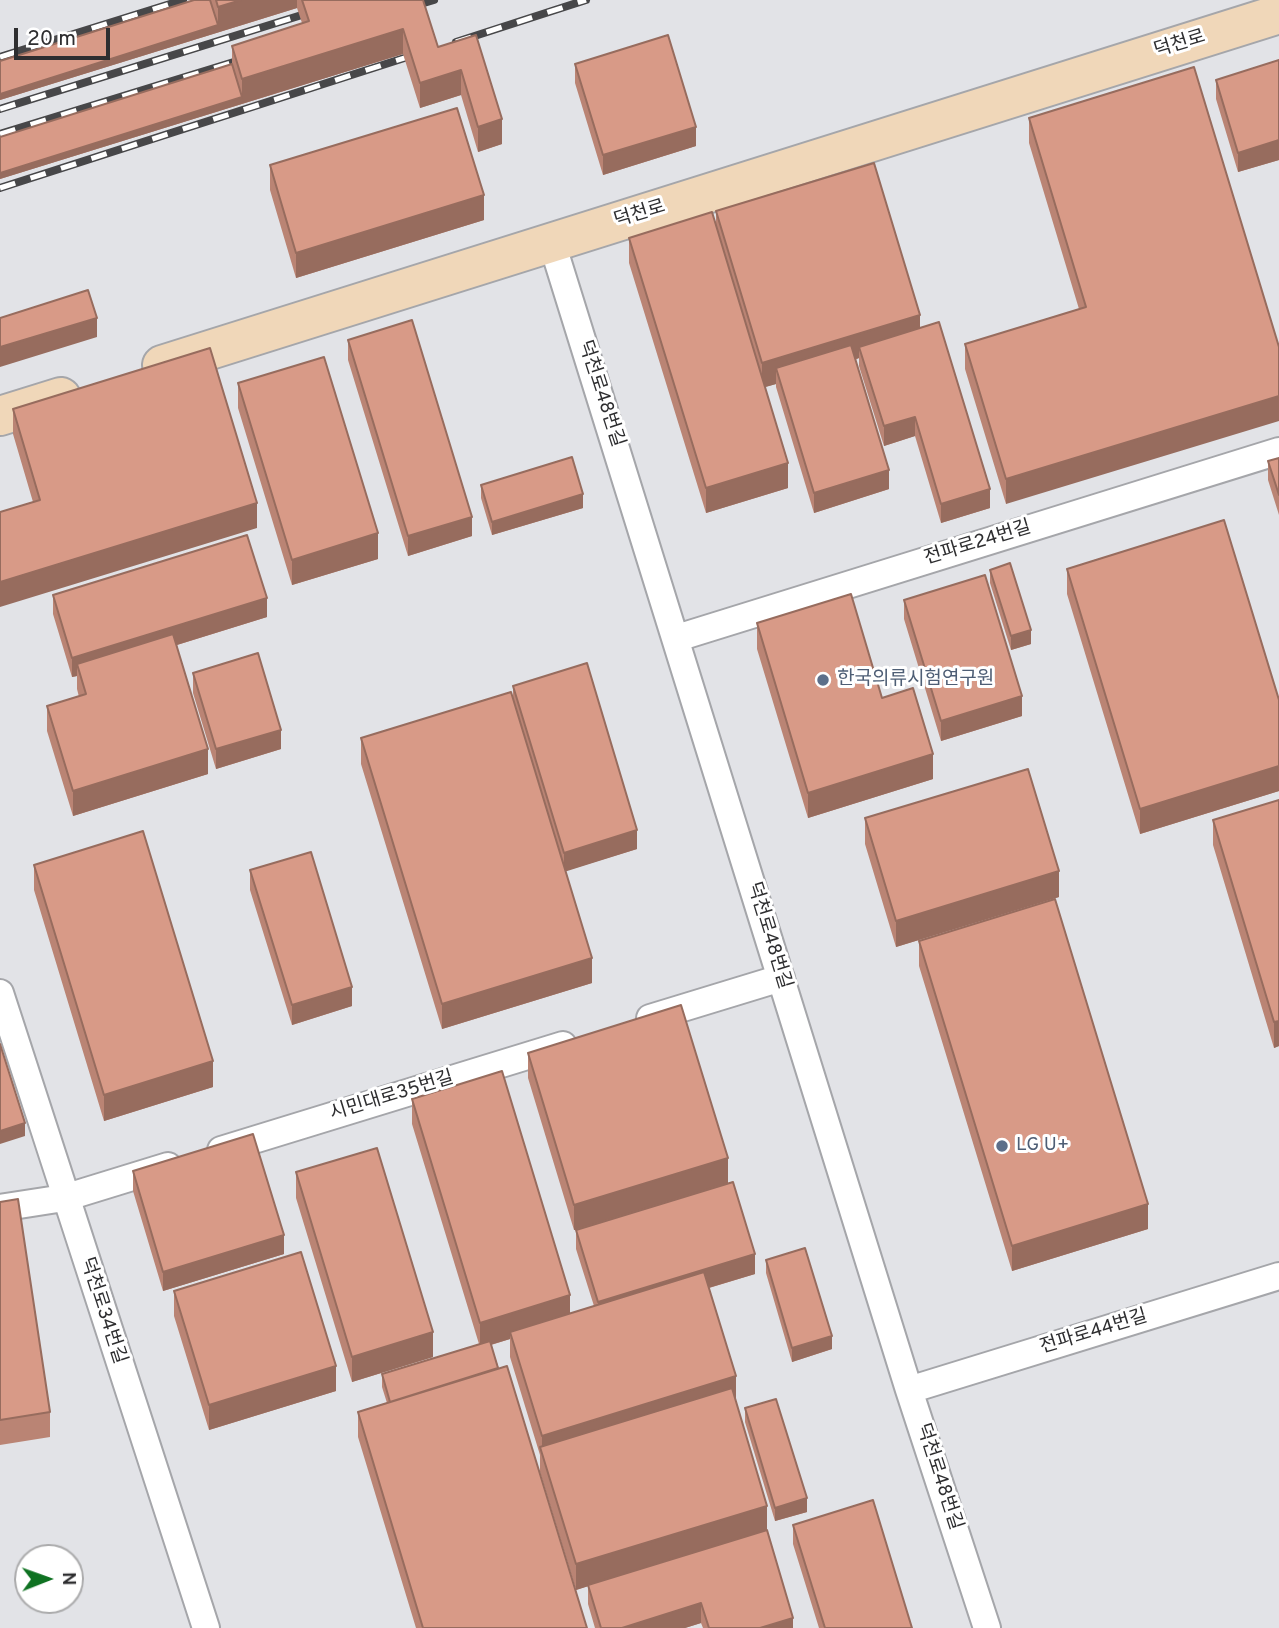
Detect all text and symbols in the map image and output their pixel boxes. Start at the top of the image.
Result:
scale bar [18,14,114,58]
text: 20 m [27,26,76,53]
street label: 덕천로 [1152,26,1208,64]
street label: 덕천로 [612,196,668,234]
street label: 덕천로48번길 [572,338,628,450]
street label: 전파로24번길 [922,517,1034,571]
place label: 한국의류시험연구원 [837,669,994,691]
marker: 한국의류시험연구원 [815,672,831,688]
street label: 덕천로48번길 [741,880,795,992]
street label: 시민대로35번길 [327,1067,457,1127]
place label: LG U+ [1016,1135,1069,1157]
marker: LG U+ [994,1138,1010,1154]
street label: 덕천로34번길 [74,1255,130,1367]
street label: 전파로44번길 [1038,1306,1150,1360]
street label: 덕천로48번길 [910,1421,966,1533]
north arrow [14,1544,84,1614]
text: N [56,1572,80,1586]

